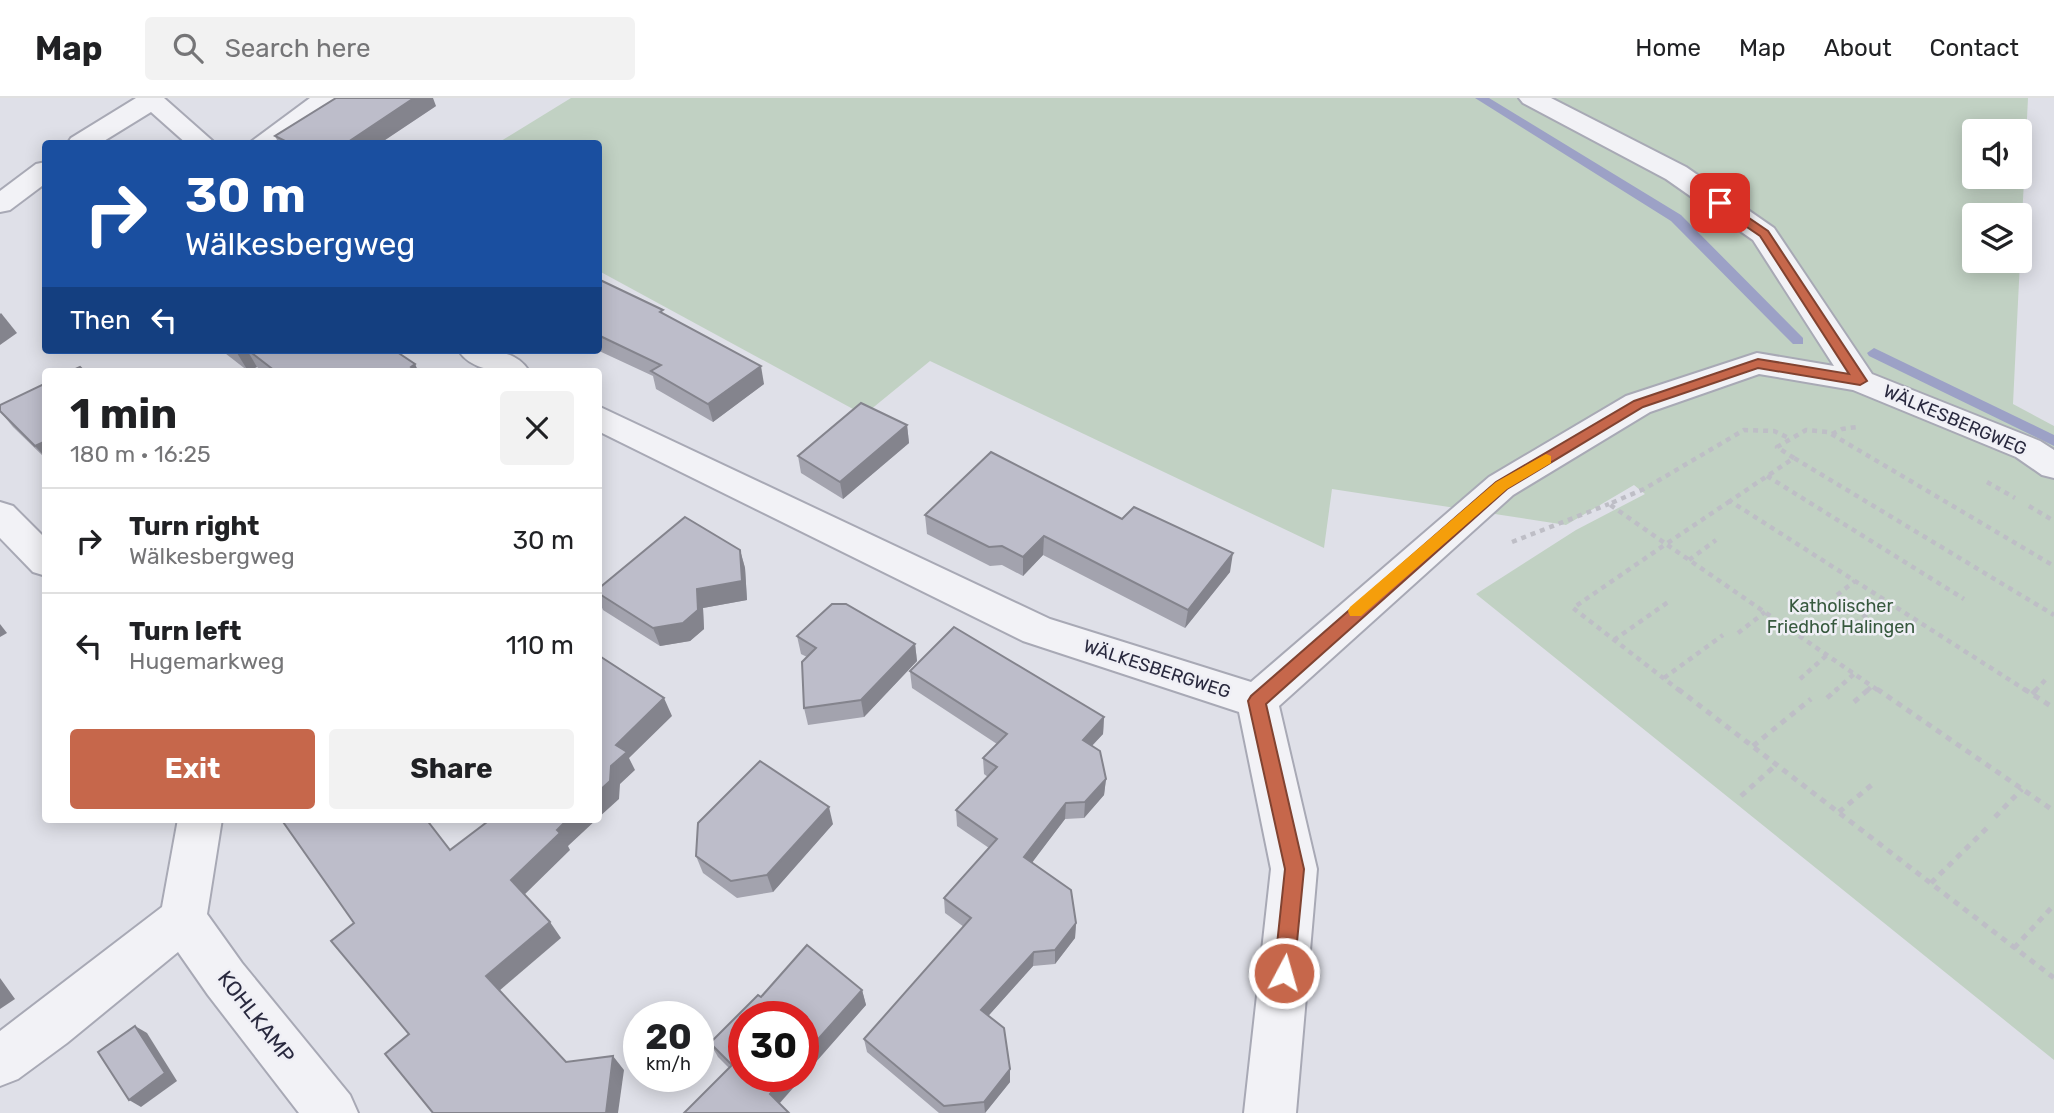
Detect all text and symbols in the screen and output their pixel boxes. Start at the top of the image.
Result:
search box [145,17,635,80]
text: Map [35,29,103,68]
icon: search [169,29,207,67]
text: Search here [225,33,370,64]
text: Home [1635,34,1701,62]
text: Map [1739,34,1786,62]
text: About [1824,34,1892,62]
text: Contact [1930,34,2019,62]
map controls [1962,119,2032,273]
button: sound [1962,119,2032,189]
text: 30 m [185,166,306,224]
icon: right [70,168,161,259]
pin [1690,173,1750,233]
icon: arrive [1701,184,1739,222]
button: layers [1962,203,2032,273]
text: Wälkesbergweg [185,225,415,263]
icon: left [145,301,183,339]
text: Then [70,305,131,336]
street label: WÄLKESBERGWEG [1880,380,2030,460]
text: 1 min [70,389,177,439]
button: close [500,391,574,465]
text: 180 m · 16:25 [70,440,211,468]
text: Turn right [129,511,259,542]
icon: right [70,522,108,560]
text: 30 m [512,525,574,556]
text: Wälkesbergweg [129,542,295,570]
park label: Katholischer Friedhof Halingen [1767,595,1915,638]
text: Turn left [129,616,241,647]
icon: left [70,627,108,665]
text: 110 m [506,630,574,661]
street label: WÄLKESBERGWEG [1081,635,1233,703]
text: Hugemarkweg [129,647,284,675]
button: Exit [70,729,315,809]
button: Share [329,729,574,809]
position arrow [1247,936,1321,1010]
street label: KOHLKAMP [213,966,300,1068]
speed limit sign: 30 [728,1001,819,1092]
text: 20 [645,1016,692,1058]
text: km/h [646,1053,691,1075]

